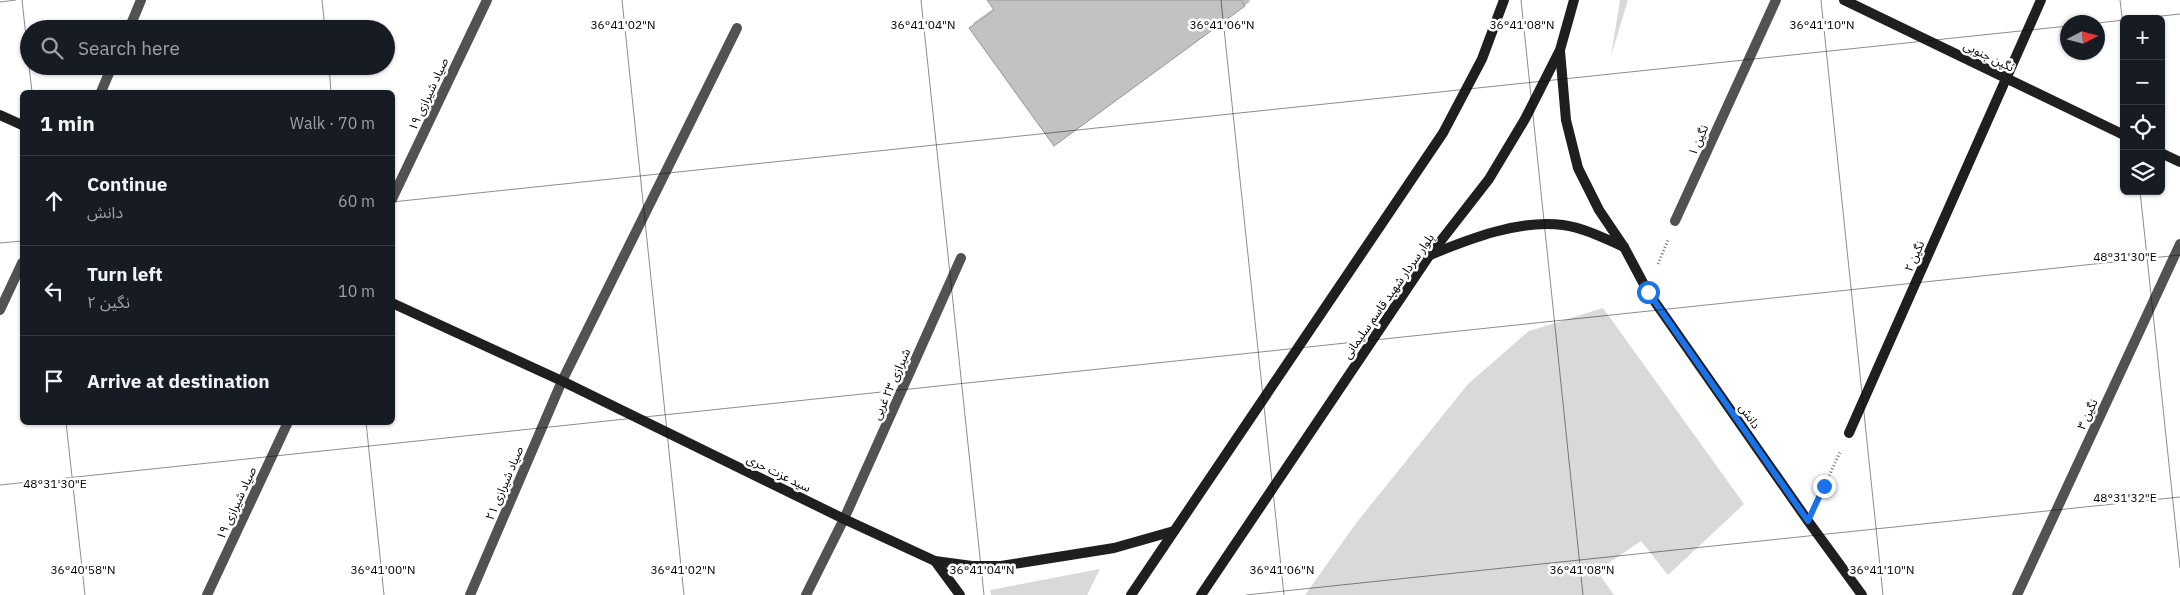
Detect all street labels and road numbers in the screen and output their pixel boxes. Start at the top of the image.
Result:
street label: نگین جنوبی [1961,37,2017,75]
street label: صیاد شیرازی ۱۹ [405,55,452,133]
street label: نگین ۱ [1685,122,1711,158]
street label: بلوار سردار شهید قاسم سلیمانی [1339,231,1439,363]
street label: نگین ۲ [1901,238,1927,274]
street label: شیرازی ۲۳ غربی [869,346,913,422]
street label: نگین ۳ [2073,396,2101,432]
street label: دانش [1736,401,1764,432]
street label: صیاد شیرازی ۲۱ [482,444,526,522]
street label: سید عزت حری [744,451,814,495]
street label: صیاد شیرازی ۱۹ [213,464,260,542]

